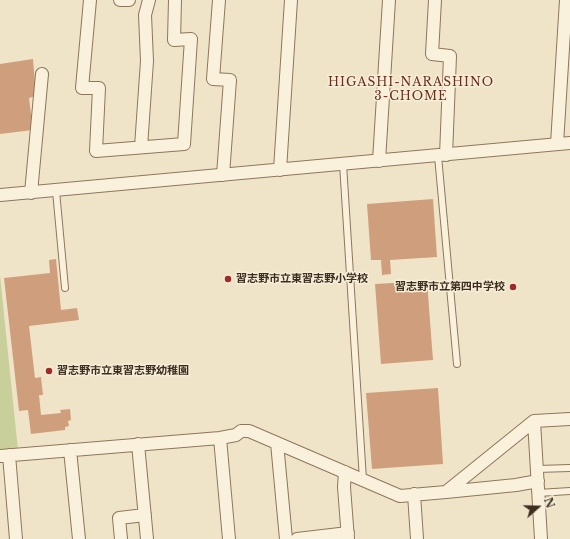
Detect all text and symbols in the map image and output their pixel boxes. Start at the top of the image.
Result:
district label: HIGASHI-NARASHINO 3-CHOME [328,76,494,104]
place label: 習志野市立東習志野小学校 [236,272,368,286]
marker: 習志野市立東習志野小学校 [223,274,233,284]
place label: 習志野市立第四中学校 [395,280,505,294]
marker: 習志野市立第四中学校 [508,282,518,292]
place label: 習志野市立東習志野幼稚園 [57,364,189,378]
marker: 習志野市立東習志野幼稚園 [44,366,54,376]
north arrow [518,487,558,527]
text: N [541,496,558,510]

